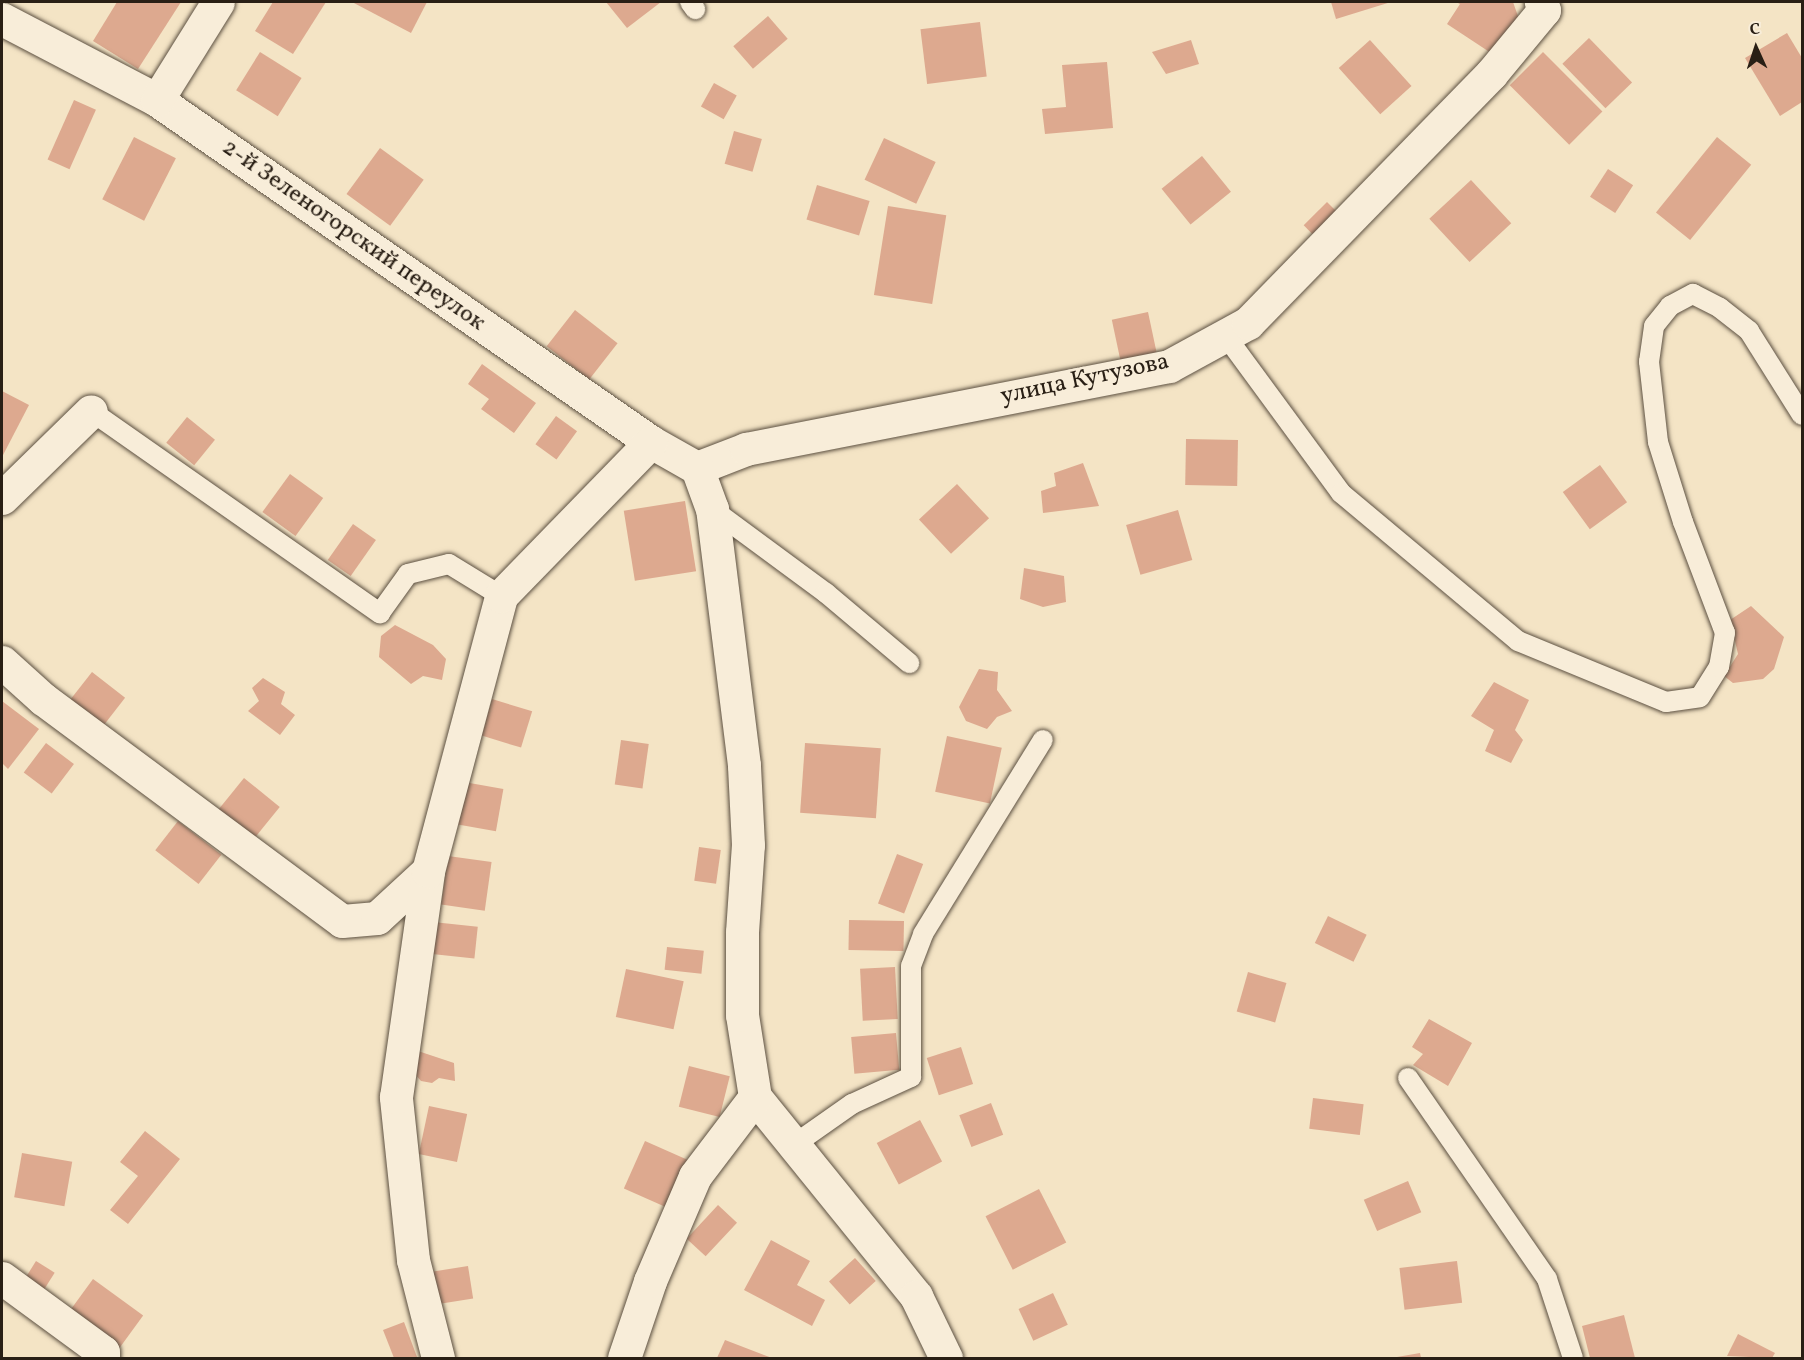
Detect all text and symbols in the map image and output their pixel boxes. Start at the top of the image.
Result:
north arrow [1726,18,1786,78]
text: С [1749,19,1761,41]
street label: 2-й Зеленогорский переулок [216,134,490,338]
street label: улица Кутузова [998,348,1172,412]

